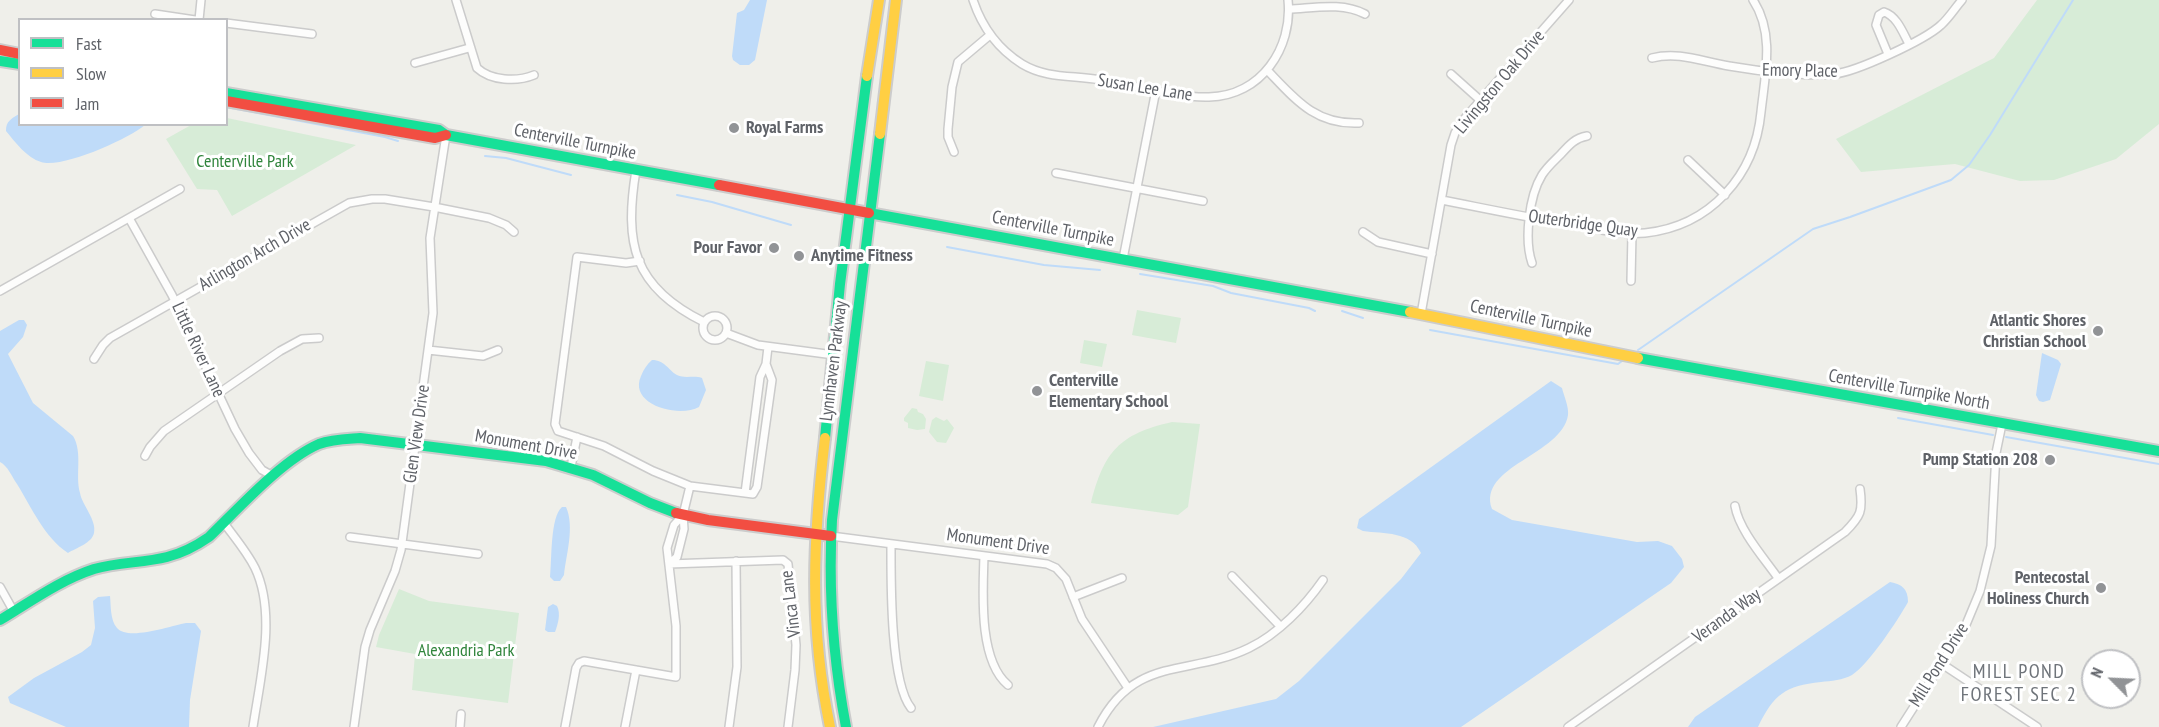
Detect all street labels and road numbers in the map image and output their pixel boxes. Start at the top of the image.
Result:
street label: Livingston Oak Drive [1450,26,1550,138]
street label: Emory Place [1762,60,1838,82]
street label: Susan Lee Lane [1096,70,1194,106]
street label: Centerville Turnpike [512,120,638,164]
street label: Outerbridge Quay [1527,206,1639,242]
street label: Centerville Turnpike [990,207,1116,251]
street label: Arlington Arch Drive [195,214,315,296]
street label: Centerville Turnpike [1468,296,1594,342]
street label: Little River Lane [167,299,229,401]
street label: Lynnhaven Parkway [816,300,852,422]
street label: Centerville Turnpike North [1827,365,1991,415]
street label: Glen View Drive [399,384,435,484]
street label: Monument Drive [473,425,579,465]
street label: Monument Drive [945,524,1051,560]
street label: Vinca Lane [776,569,806,639]
street label: Veranda Way [1689,584,1765,648]
street label: Mill Pond Drive [1905,619,1973,711]

